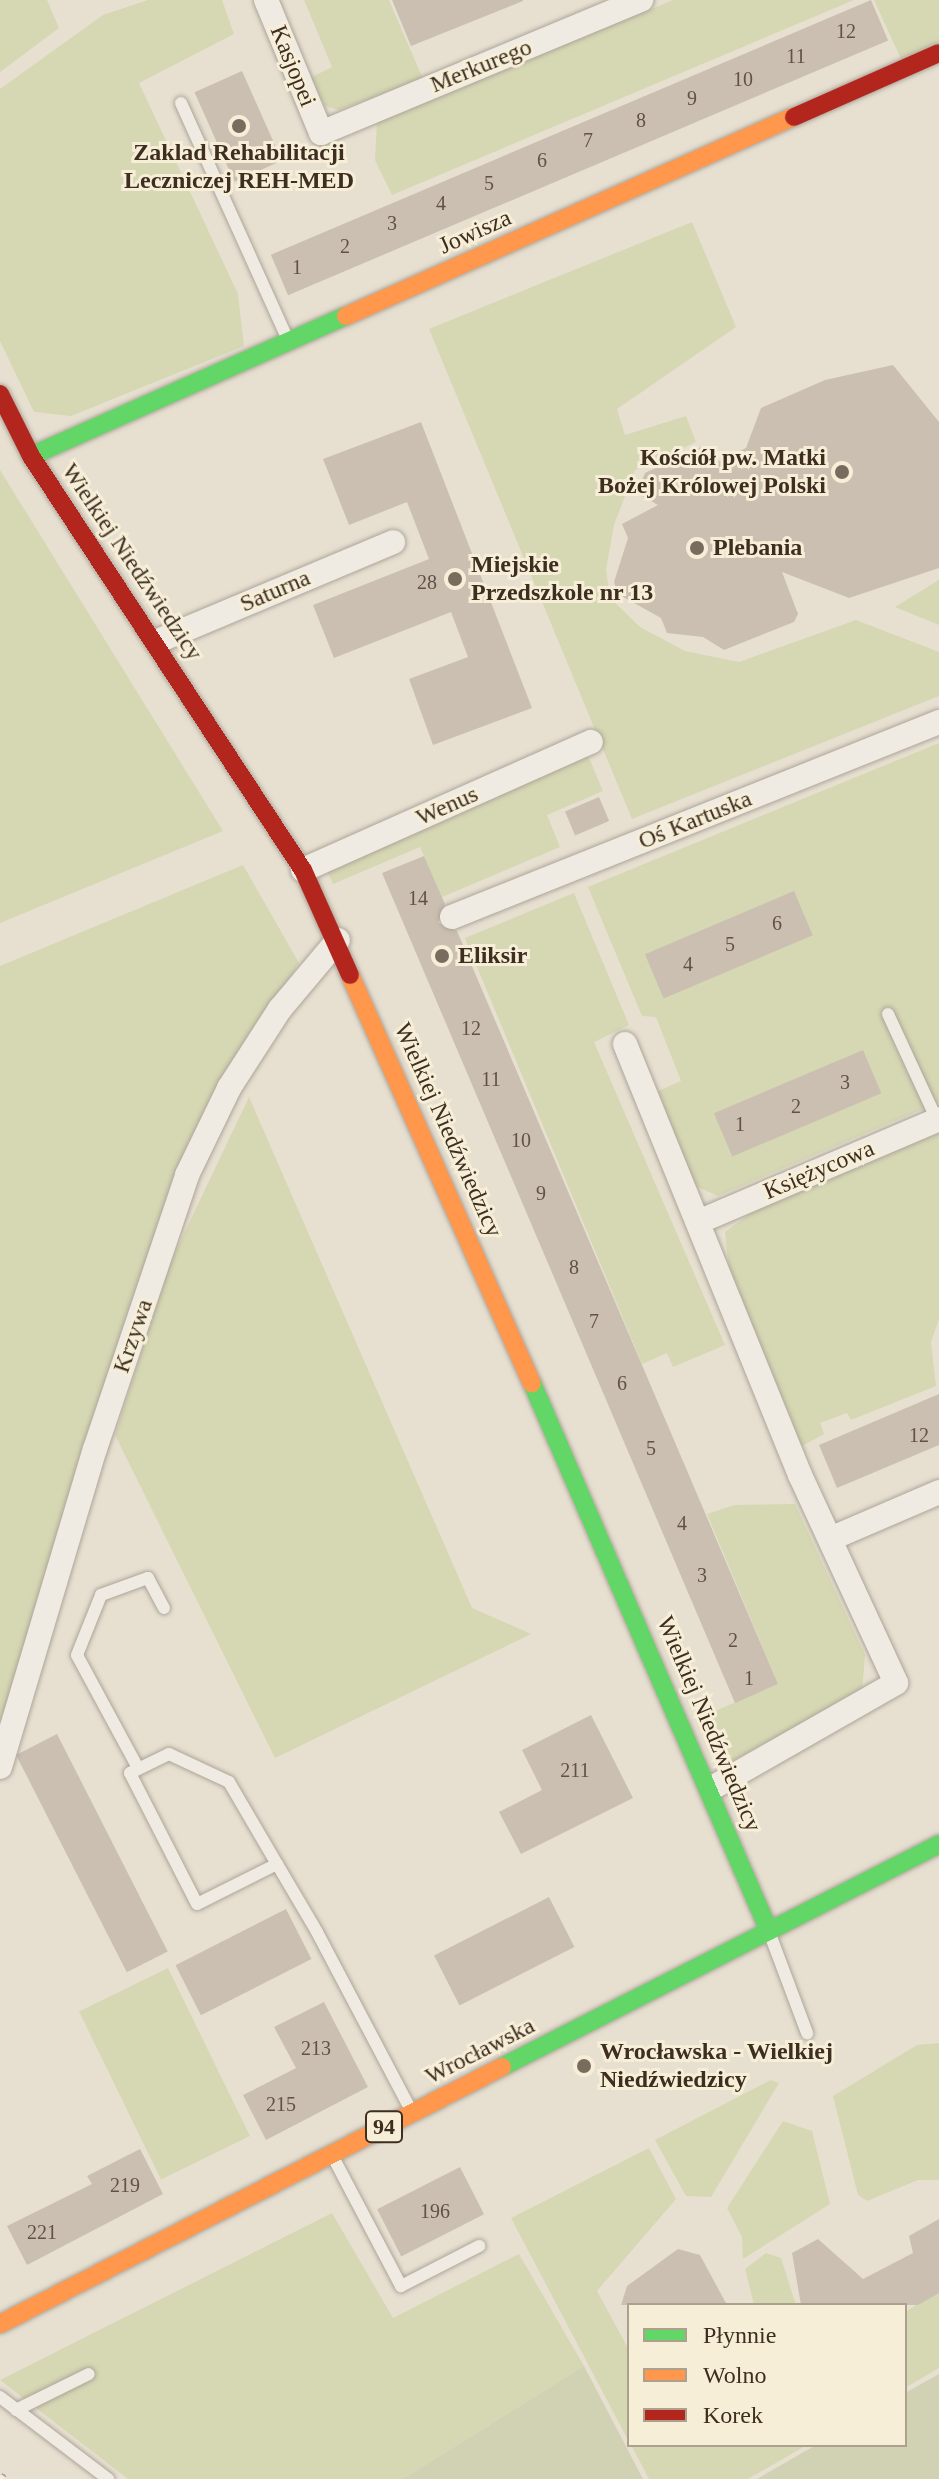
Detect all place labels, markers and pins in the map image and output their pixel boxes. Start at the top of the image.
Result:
marker: Zaklad Rehabilitacji Leczniczej REH-MED [230,117,248,135]
place label: Zaklad Rehabilitacji Leczniczej REH-MED [124,139,354,195]
place label: Kościół pw. Matki Bożej Królowej Polski [598,444,826,500]
marker: Kościół pw. Matki Bożej Królowej Polski [833,463,851,481]
place label: Plebania [713,534,802,562]
marker: Plebania [688,539,706,557]
place label: Miejskie Przedszkole nr 13 [471,551,654,607]
marker: Miejskie Przedszkole nr 13 [446,570,464,588]
place label: Eliksir [458,942,527,970]
marker: Eliksir [433,947,451,965]
place label: Wrocławska - Wielkiej Niedźwiedzicy [600,2038,833,2094]
marker: Wrocławska - Wielkiej Niedźwiedzicy [575,2057,593,2075]

